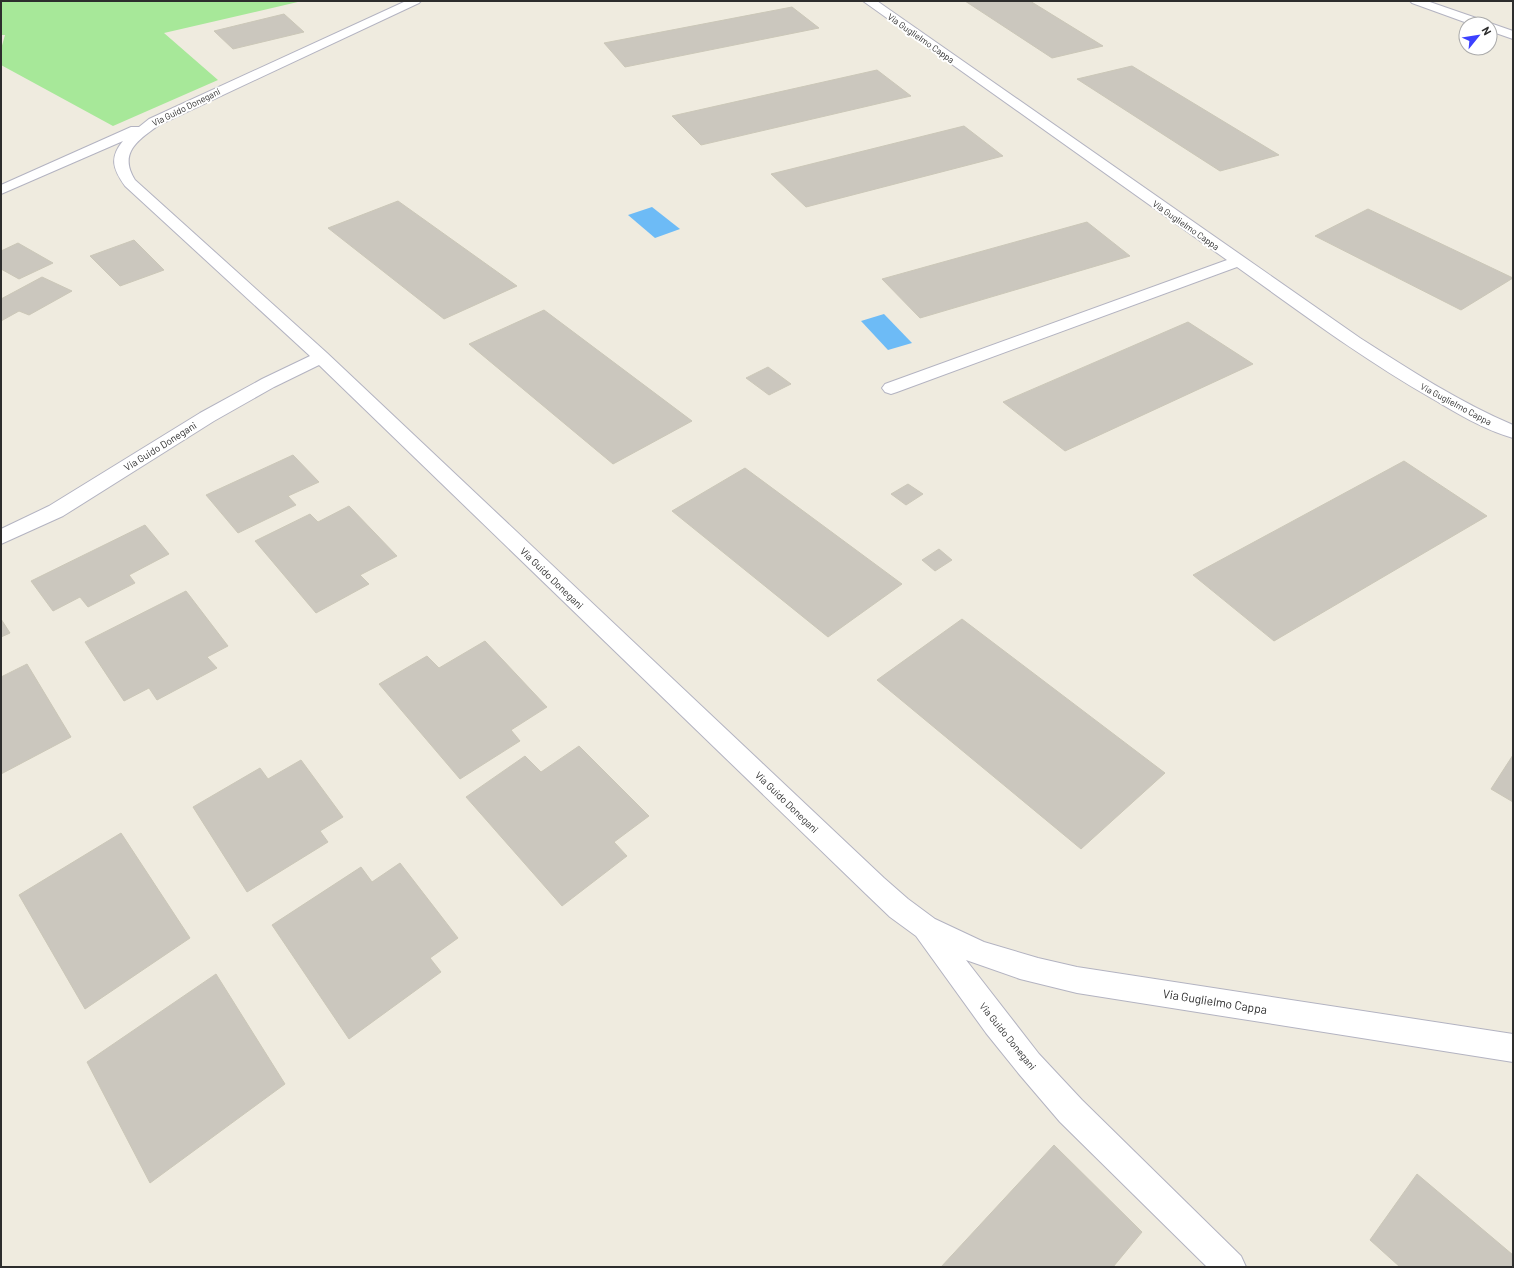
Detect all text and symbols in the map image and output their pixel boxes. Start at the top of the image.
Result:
street label: Via Guglielmo Cappa [885,11,957,65]
north arrow [1458,16,1498,56]
text: N [1480,24,1495,37]
street label: Via Guido Donegani [150,86,222,128]
street label: Via Guglielmo Cappa [1150,198,1222,252]
street label: Via Guglielmo Cappa [1419,381,1493,427]
street label: Via Guido Donegani [122,419,198,473]
street label: Via Guido Donegani [518,545,586,611]
street label: Via Guido Donegani [753,769,821,835]
street label: Via Guglielmo Cappa [1162,986,1268,1016]
street label: Via Guido Donegani [977,1000,1039,1072]

